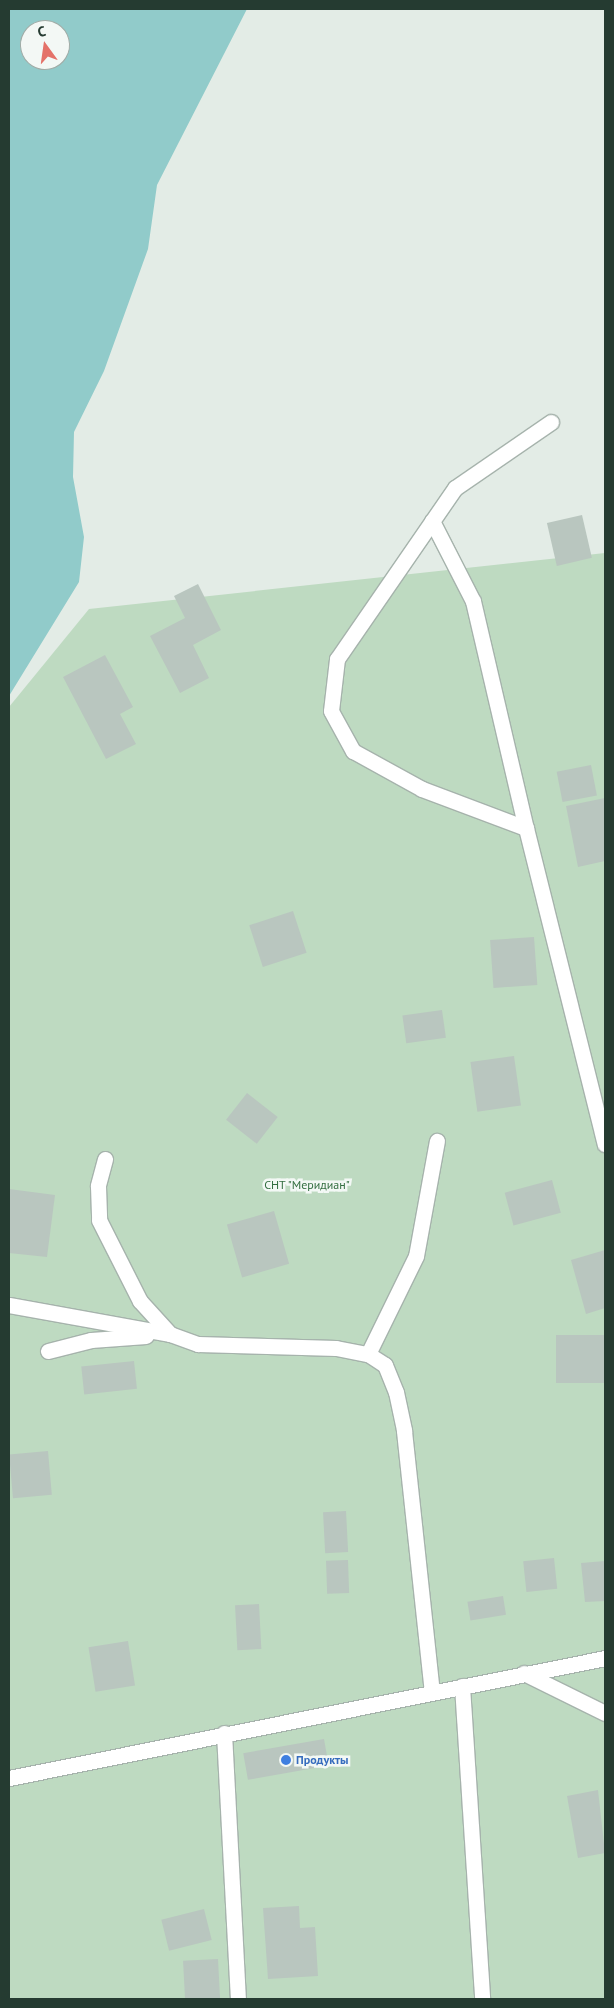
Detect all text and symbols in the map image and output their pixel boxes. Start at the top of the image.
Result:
north arrow [20,20,70,70]
text: С [36,22,48,41]
park label: СНТ "Меридиан" [264,1178,350,1192]
place label: Продукты [296,1753,348,1767]
marker: Продукты [280,1754,292,1766]

